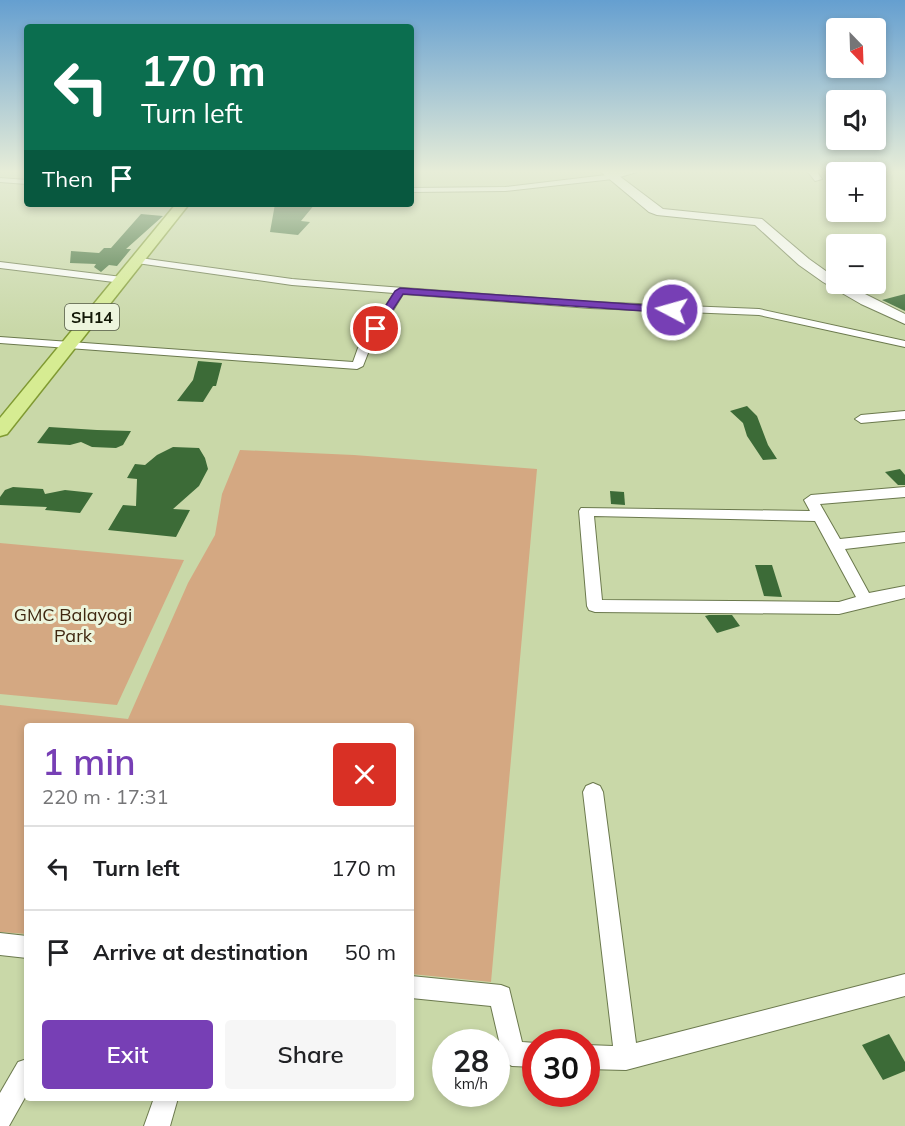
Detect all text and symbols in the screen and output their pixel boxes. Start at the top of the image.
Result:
north arrow [826,18,886,78]
map controls [826,18,886,294]
text: 170 m [141,44,266,97]
icon: left [42,48,120,126]
button: sound [826,90,886,150]
text: Turn left [141,96,243,130]
icon: arrive [105,162,138,195]
button: + [826,162,886,222]
text: Then [42,165,93,193]
button: − [826,234,886,294]
position arrow [640,278,704,342]
pin [350,303,401,354]
road number: SH14 [65,304,119,330]
icon: arrive [359,312,392,345]
park label: GMC Balayogi Park [14,603,132,647]
text: 1 min [42,739,136,784]
button: close [333,743,396,806]
text: 220 m · 17:31 [42,784,168,809]
icon: left [42,852,75,885]
text: Turn left [93,854,180,882]
text: 170 m [331,854,396,882]
icon: arrive [42,936,75,969]
text: Arrive at destination [93,938,308,966]
text: 50 m [345,938,396,966]
button: Exit [42,1020,213,1089]
button: Share [225,1020,396,1089]
speed limit sign: 30 [522,1029,600,1107]
text: 28 [453,1042,489,1080]
text: km/h [454,1074,488,1093]

